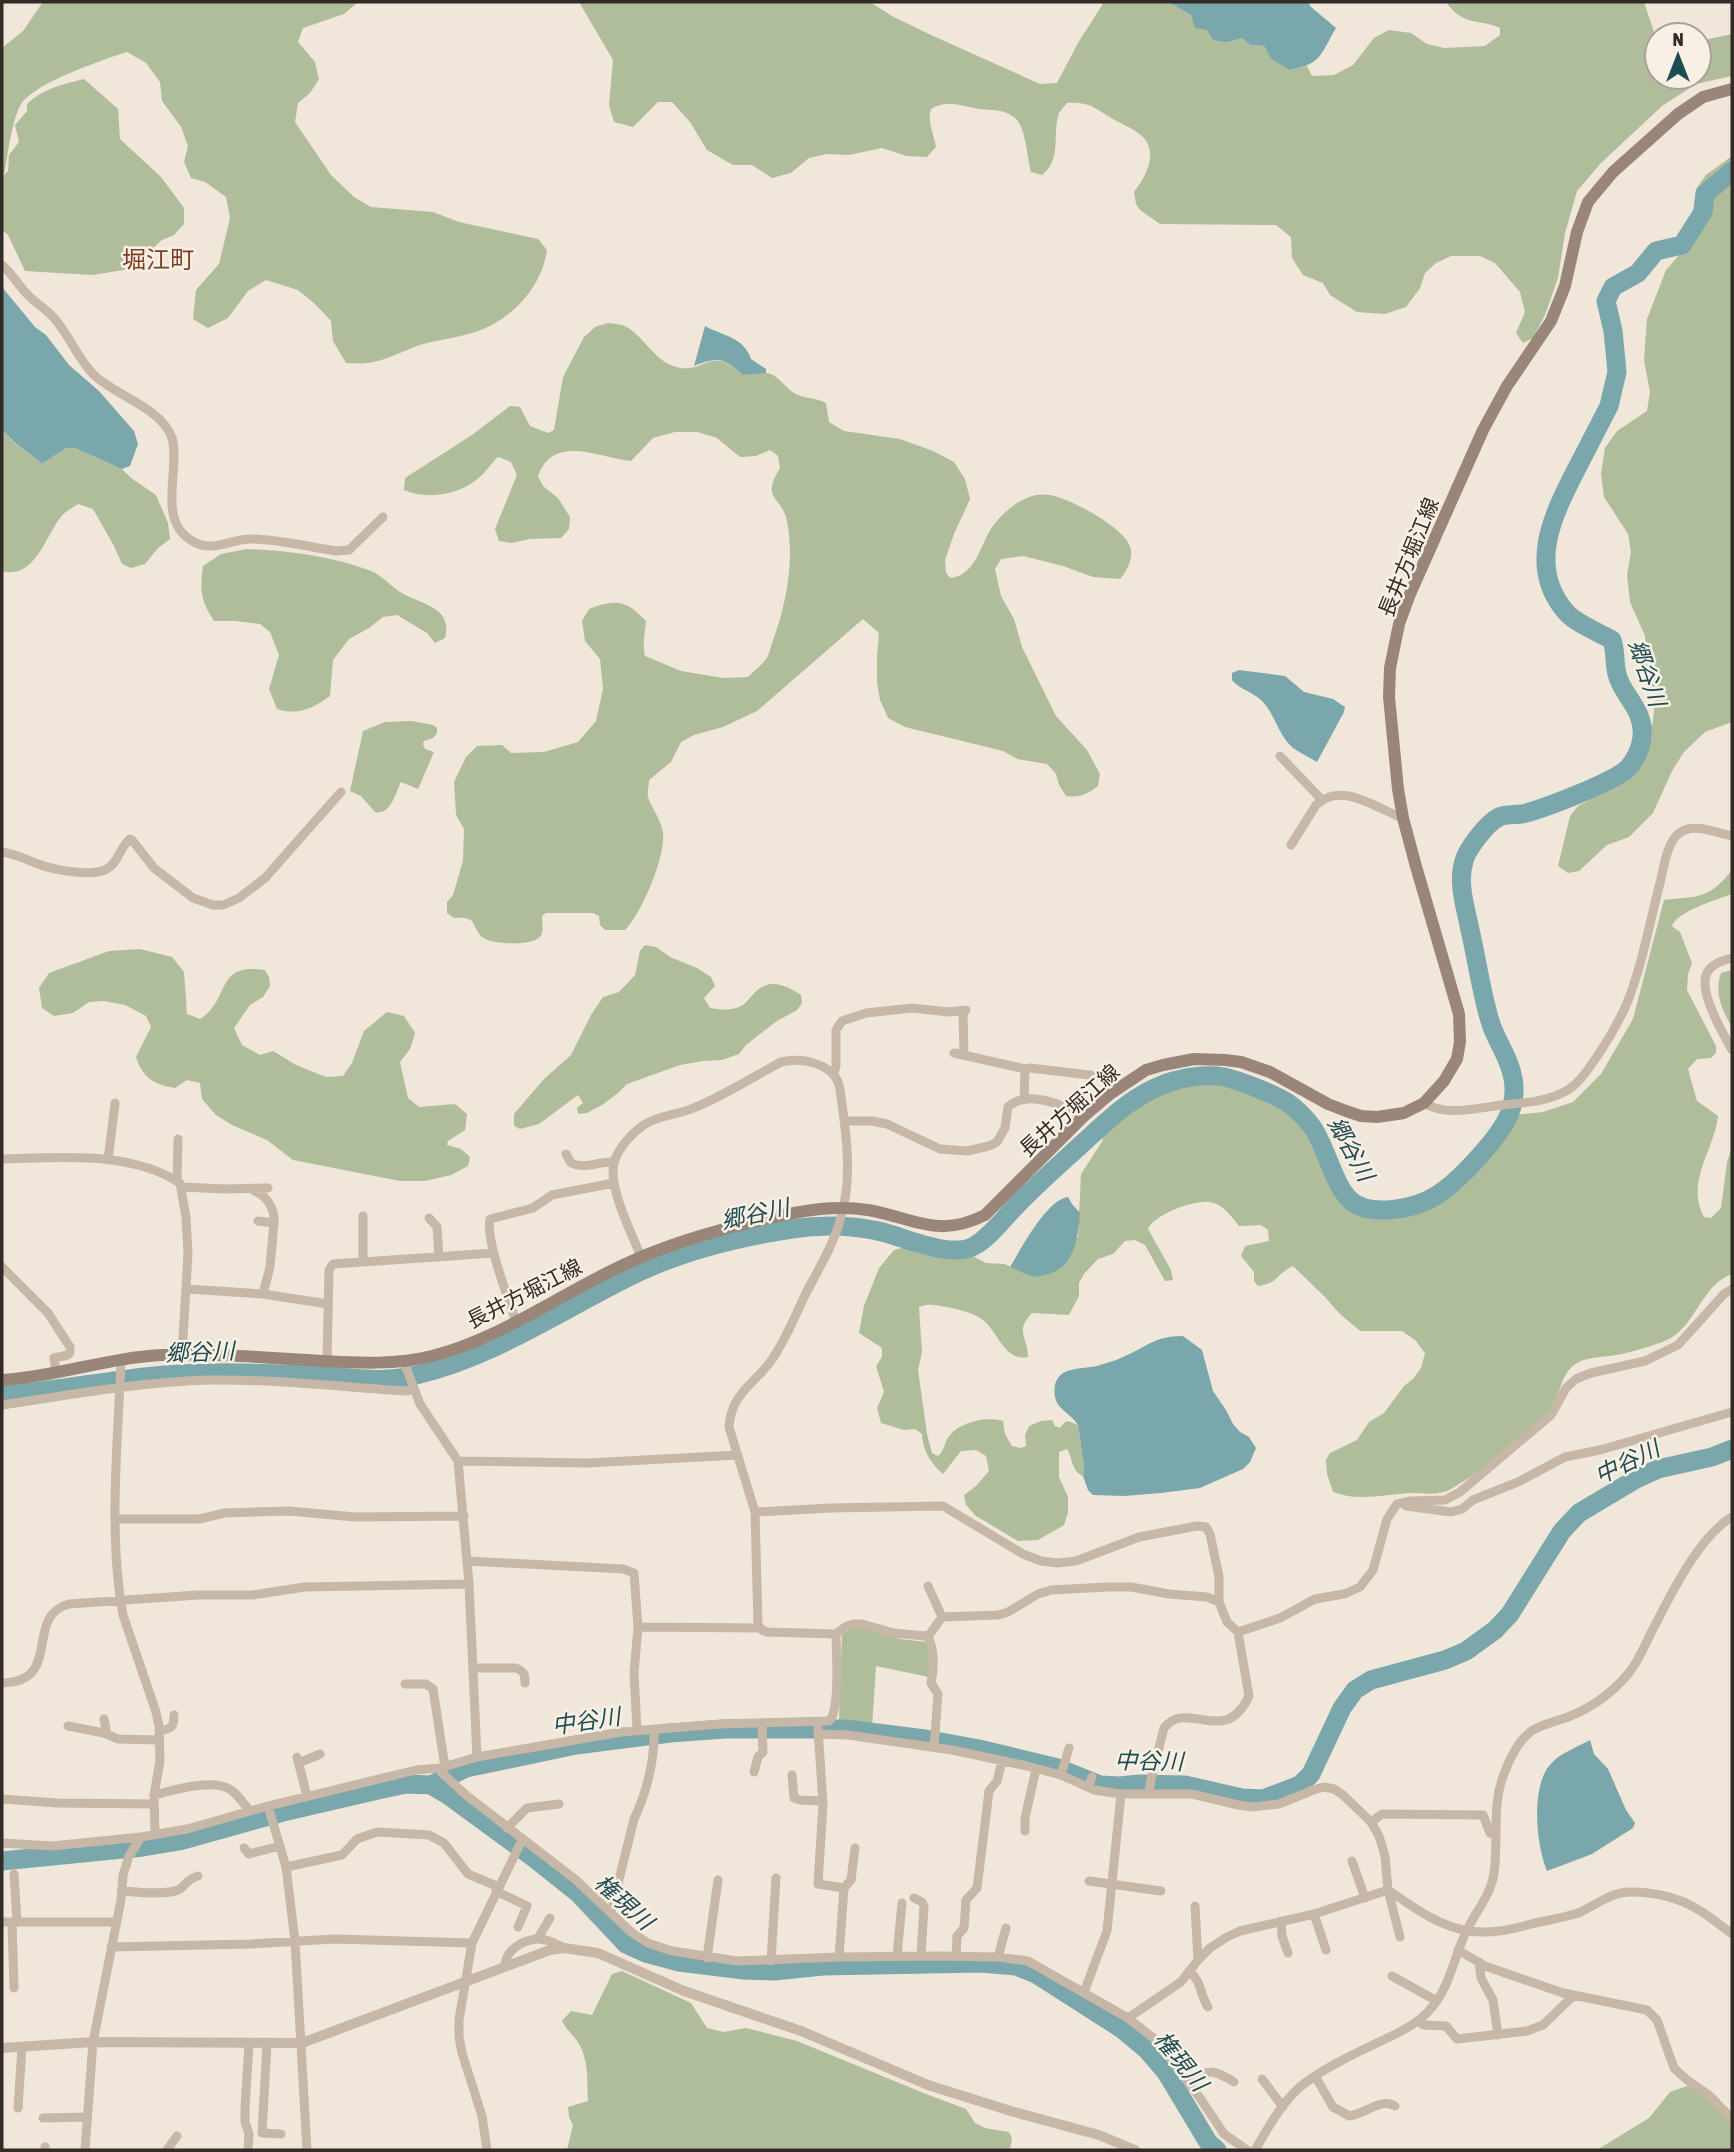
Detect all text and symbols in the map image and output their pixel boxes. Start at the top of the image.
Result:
north arrow [1643,21,1713,91]
text: N [1672,28,1684,50]
district label: 堀江町 [122,246,194,273]
street label: 長井方堀江線 [1373,494,1443,620]
water label: 郷谷川 [1623,636,1672,713]
street label: 長井方堀江線 [1014,1059,1124,1161]
water label: 郷谷川 [1323,1113,1381,1188]
water label: 郷谷川 [719,1193,794,1234]
street label: 長井方堀江線 [462,1254,586,1332]
water label: 郷谷川 [165,1338,238,1366]
water label: 中谷川 [1590,1434,1666,1489]
water label: 中谷川 [550,1703,625,1739]
water label: 中谷川 [1114,1747,1187,1775]
water label: 権現川 [590,1869,661,1937]
water label: 権現川 [1149,2026,1215,2098]

